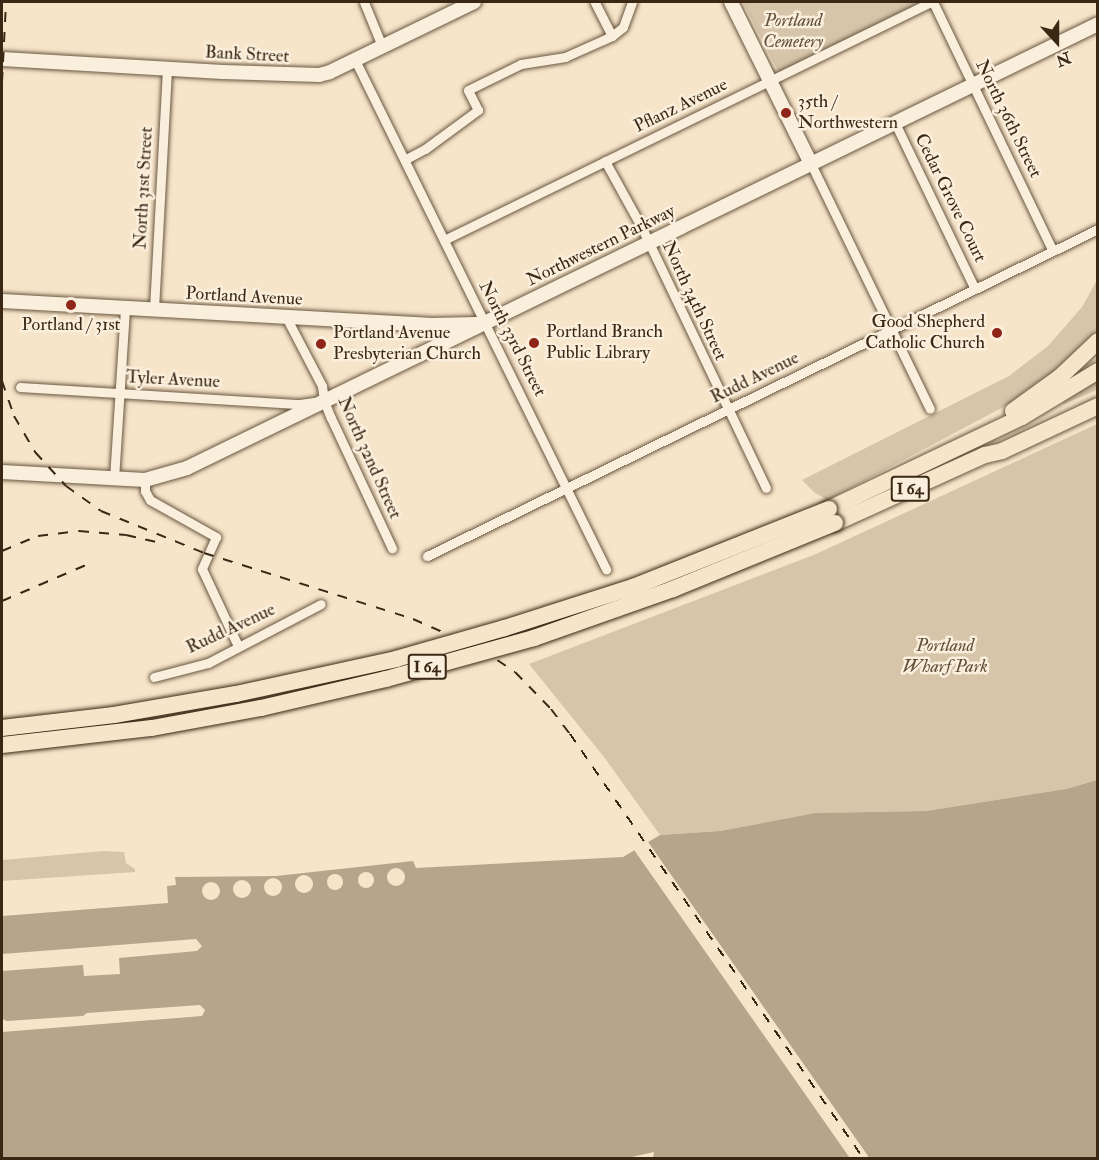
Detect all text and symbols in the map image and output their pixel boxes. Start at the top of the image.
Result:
park label: Portland Cemetery [763,11,823,54]
north arrow [1027,12,1087,72]
street label: Bank Street [204,42,290,68]
text: N [1053,47,1074,71]
street label: North 36th Street [970,56,1046,182]
street label: Pflanz Avenue [631,74,731,138]
place label: 35th / Northwestern [798,92,898,134]
marker: 35th / Northwestern [779,106,793,120]
street label: North 31st Street [130,126,158,250]
street label: Cedar Grove Court [910,130,990,266]
street label: Northwestern Parkway [523,201,679,291]
street label: North 34th Street [657,238,731,364]
street label: North 33rd Street [474,278,550,400]
street label: Portland Avenue [185,283,303,311]
marker: Portland / 31st [64,298,78,312]
place label: Good Shepherd Catholic Church [865,312,985,354]
place label: Portland / 31st [22,314,120,336]
place label: Portland Branch Public Library [546,322,663,364]
place label: Portland Avenue Presbyterian Church [333,323,481,366]
marker: Good Shepherd Catholic Church [990,326,1004,340]
marker: Portland Branch Public Library [527,336,541,350]
marker: Portland Avenue Presbyterian Church [314,337,328,351]
street label: Rudd Avenue [707,347,803,409]
street label: Tyler Avenue [125,367,221,393]
street label: North 32nd Street [332,394,406,522]
road number: I 64 [890,476,930,502]
street label: Rudd Avenue [183,599,279,659]
park label: Portland Wharf Park [902,636,988,678]
road number: I 64 [408,654,446,680]

